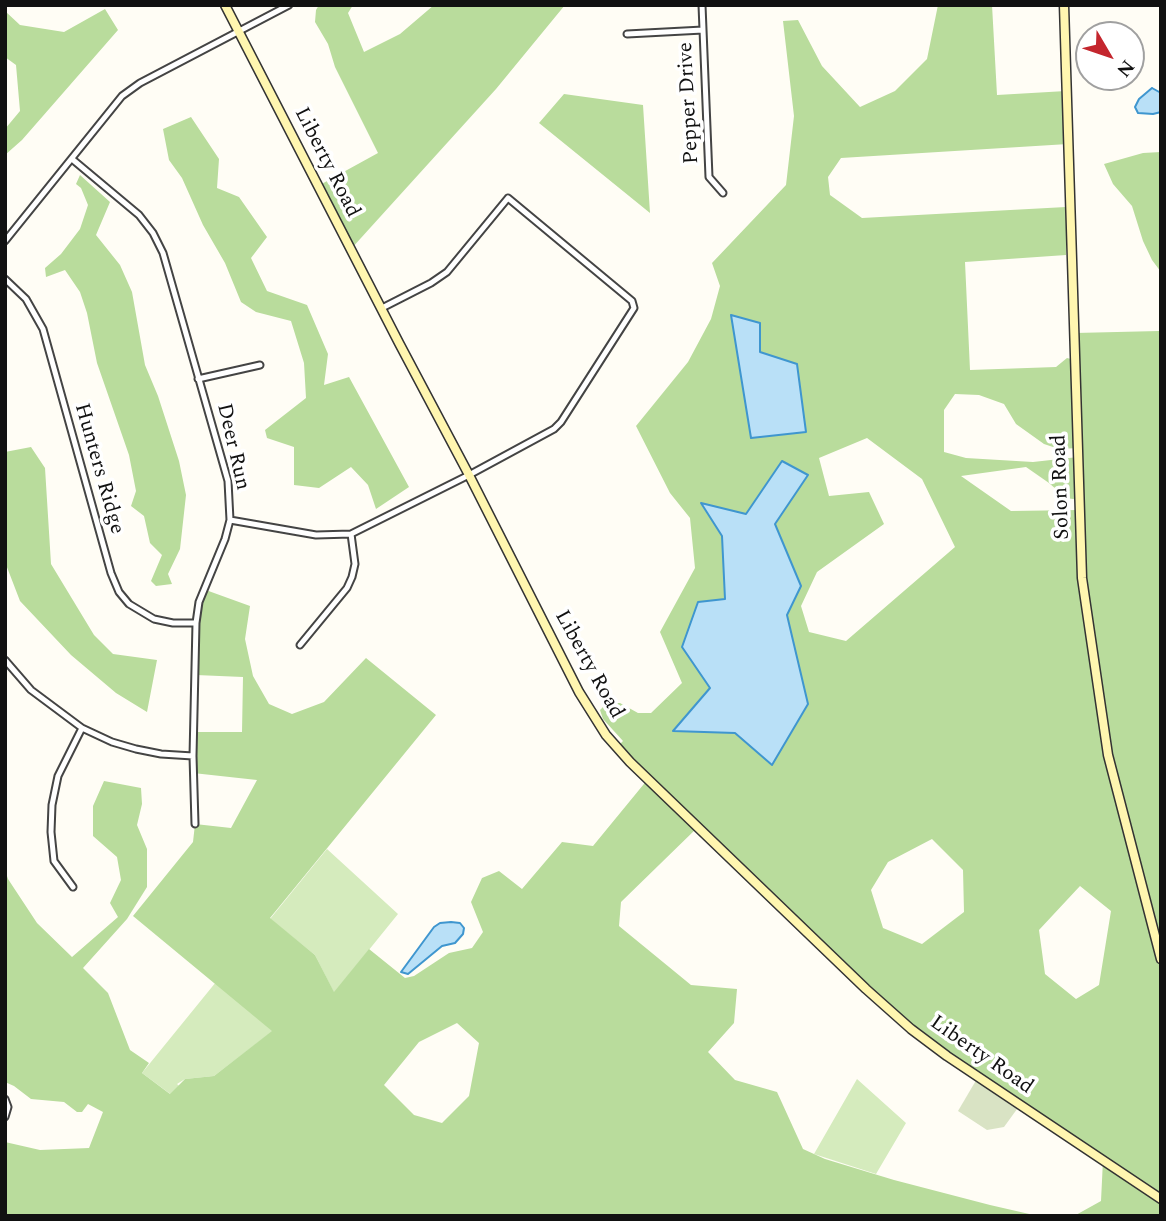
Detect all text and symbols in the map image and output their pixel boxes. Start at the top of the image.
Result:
north arrow [1075,21,1145,91]
street label: Pepper Drive [674,41,706,165]
text: N [1109,53,1141,83]
street label: Liberty Road [287,104,365,222]
street label: Hunters Ridge [67,401,129,537]
street label: Deer Run [210,401,254,493]
street label: Solon Road [1048,434,1076,540]
street label: Liberty Road [548,606,628,724]
street label: Liberty Road [924,1011,1038,1101]

